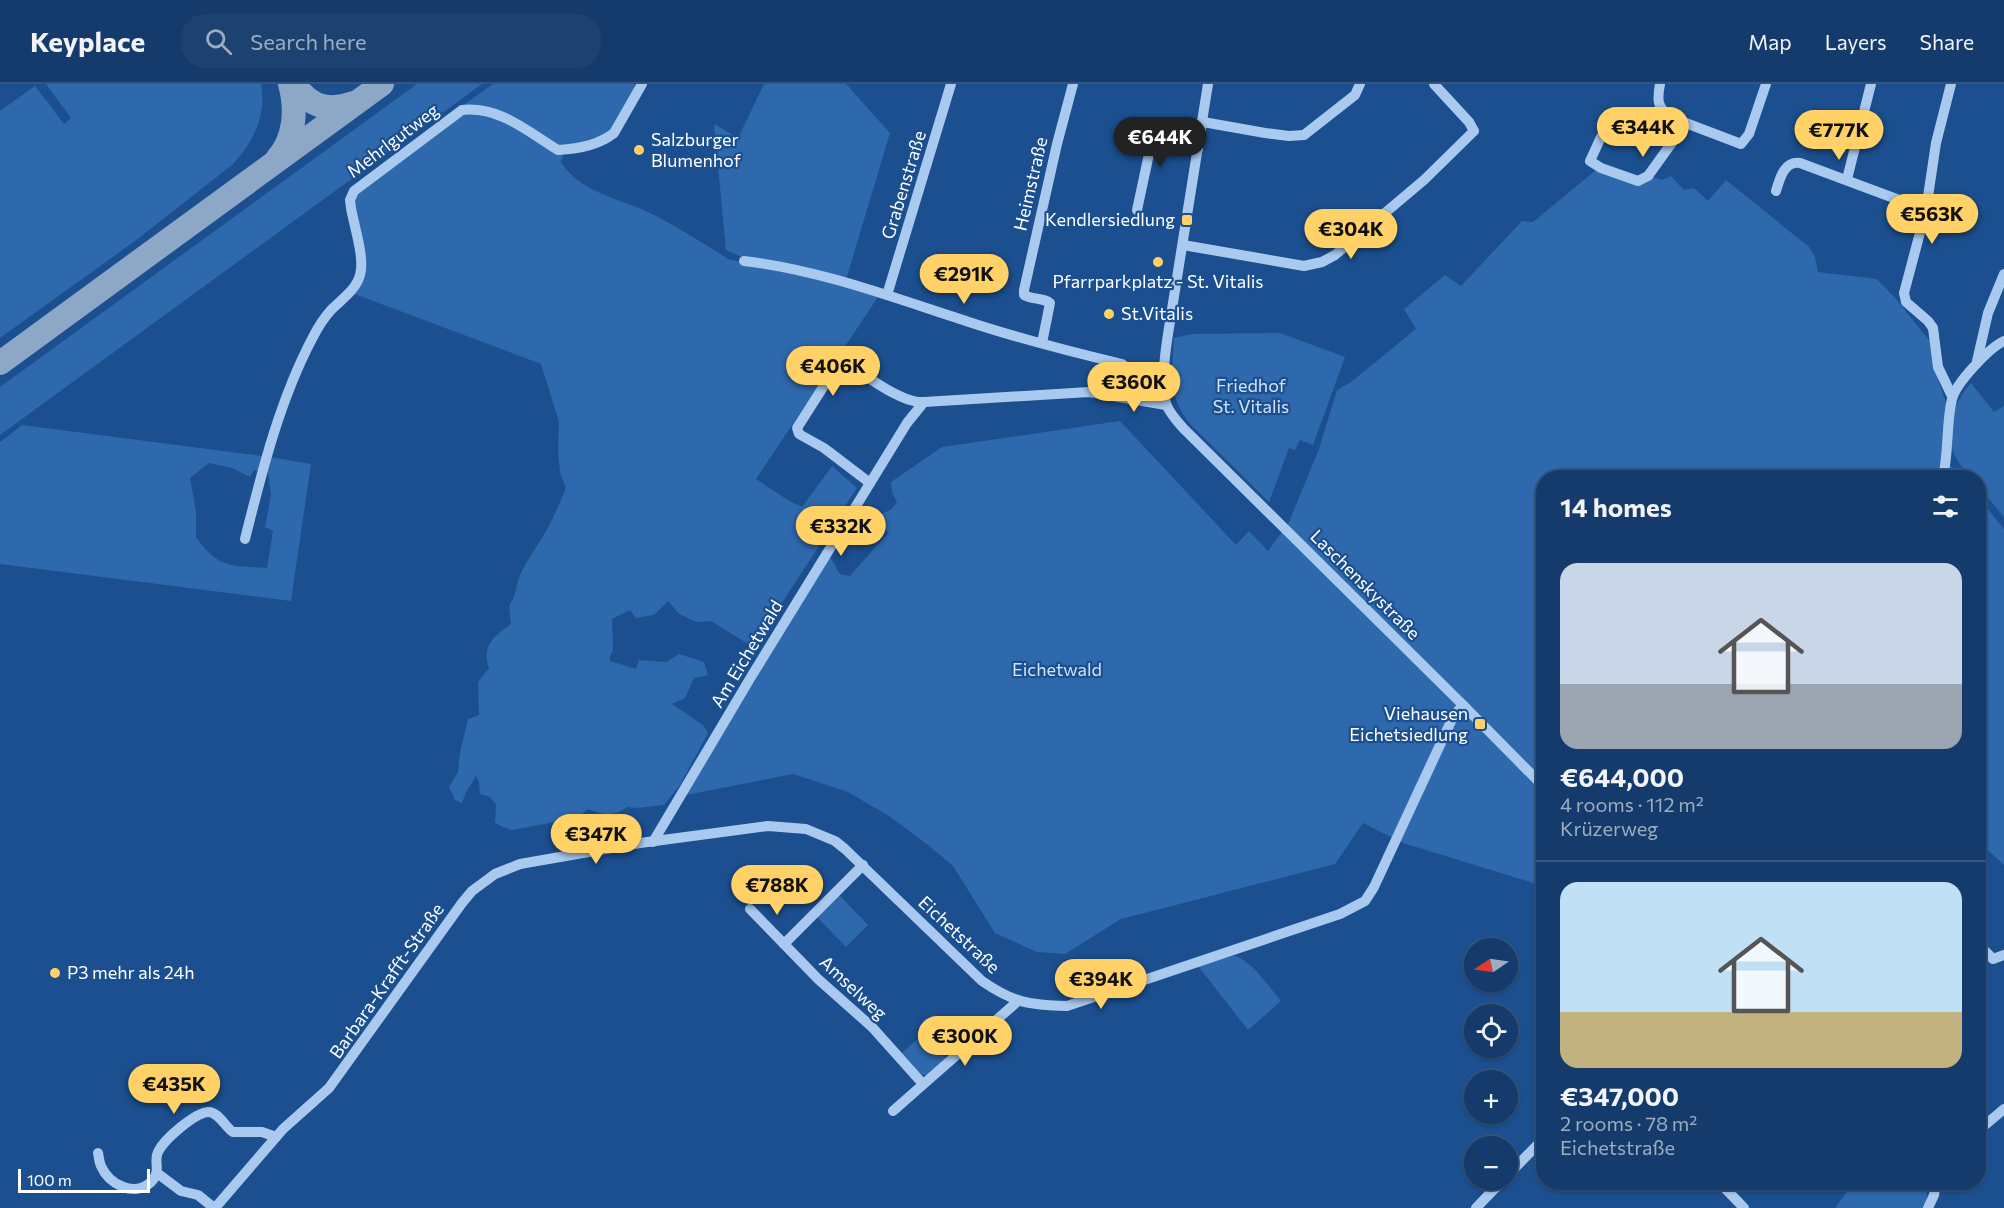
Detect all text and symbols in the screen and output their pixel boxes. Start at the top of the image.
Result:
search box [181,14,601,68]
text: Keyplace [30,24,145,58]
icon: search [202,25,235,58]
text: Search here [250,28,367,55]
text: Map [1748,29,1792,54]
text: Layers [1825,29,1887,54]
text: Share [1920,29,1974,54]
street label: Mehrlgutweg [342,98,443,182]
pin: €344K [1601,107,1685,158]
pin: €777K [1797,110,1881,161]
text: €344K [1611,114,1675,138]
pin: €644K [1118,117,1202,168]
text: €777K [1808,117,1870,141]
text: €644K [1128,124,1192,148]
place label: Salzburger Blumenhof [651,128,742,171]
street label: Grabenstraße [876,128,930,242]
street label: Heimstraße [1009,135,1052,233]
marker: Salzburger Blumenhof [632,143,646,157]
pin: €563K [1890,194,1974,245]
text: €563K [1900,201,1964,225]
place label: Kendlersiedlung [1045,208,1175,230]
pin: €304K [1309,209,1393,260]
marker: Kendlersiedlung [1180,213,1194,227]
text: €304K [1318,216,1384,240]
pin: €291K [922,254,1006,305]
marker: Pfarrparkplatz - St. Vitalis [1151,255,1165,269]
text: €291K [934,261,994,285]
place label: Pfarrparkplatz - St. Vitalis [1052,270,1264,292]
place label: St.Vitalis [1121,302,1193,324]
marker: St.Vitalis [1102,307,1116,321]
pin: €406K [791,346,875,397]
text: €406K [800,353,866,377]
pin: €360K [1092,362,1176,413]
text: €360K [1101,369,1167,393]
park label: Friedhof St. Vitalis [1213,374,1289,417]
icon: filters [1929,490,1962,523]
text: 14 homes [1560,491,1672,522]
pin: €332K [799,506,883,557]
text: €332K [810,513,872,537]
street label: Laschenskystraße [1306,525,1425,644]
street label: Am Eichetwald [705,596,787,711]
icon: home [1707,602,1815,710]
park label: Eichetwald [1012,658,1102,680]
place label: Viehausen Eichetsiedlung [1349,702,1468,745]
marker: Viehausen Eichetsiedlung [1473,717,1487,731]
text: €644,000 [1560,761,1684,792]
text: 4 rooms · 112 m² [1560,792,1704,816]
pin: €347K [554,814,638,865]
text: Krüzerweg [1560,816,1658,840]
text: €347K [565,821,627,845]
pin: €788K [735,865,819,916]
text: €788K [745,872,809,896]
street label: Eichetstraße [914,891,1005,978]
street label: Barbara-Krafft-Straße [324,899,448,1062]
icon: home [1707,921,1815,1029]
north arrow [1464,938,1518,992]
map controls [1464,938,1518,1190]
street label: Amselweg [816,951,892,1024]
pin: €394K [1059,959,1143,1010]
place label: P3 mehr als 24h [67,961,195,983]
marker: P3 mehr als 24h [48,966,62,980]
text: €394K [1069,966,1133,990]
button: locate [1464,1004,1518,1058]
pin: €300K [923,1016,1007,1067]
text: €300K [932,1023,998,1047]
pin: €435K [132,1064,216,1115]
button: + [1464,1070,1518,1124]
text: €435K [142,1071,206,1095]
text: €347,000 [1560,1080,1679,1111]
text: 2 rooms · 78 m² [1560,1111,1697,1135]
text: Eichetstraße [1560,1135,1675,1159]
button: − [1464,1136,1518,1190]
scale bar [18,1166,150,1194]
text: 100 m [27,1170,72,1189]

